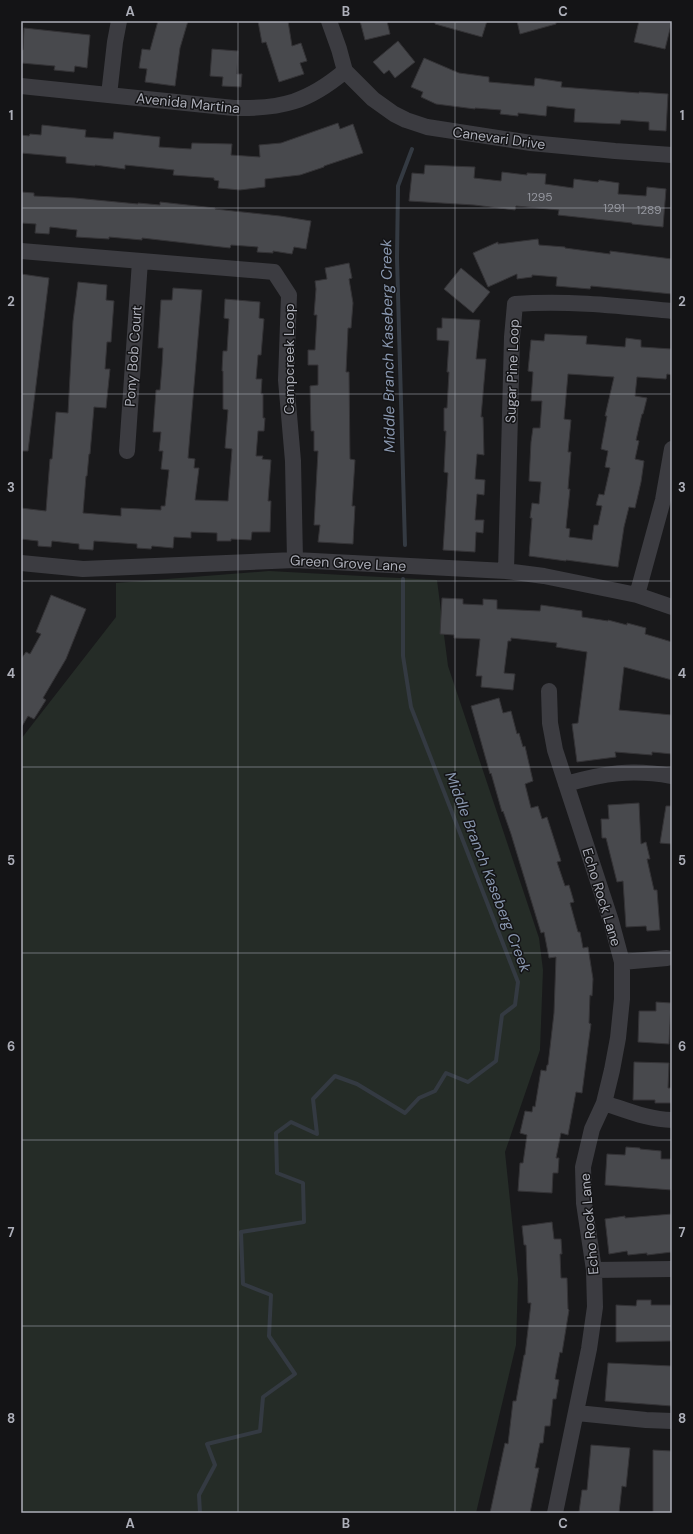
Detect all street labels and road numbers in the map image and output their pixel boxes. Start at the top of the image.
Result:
street label: Avenida Martina [135,89,241,117]
street label: Canevari Drive [451,123,547,153]
street label: Campcreek Loop [280,303,298,414]
street label: Pony Bob Court [120,305,146,407]
street label: Sugar Pine Loop [501,318,523,423]
street label: Green Grove Lane [289,551,407,575]
street label: Echo Rock Lane [578,846,626,948]
street label: Echo Rock Lane [576,1172,602,1276]

